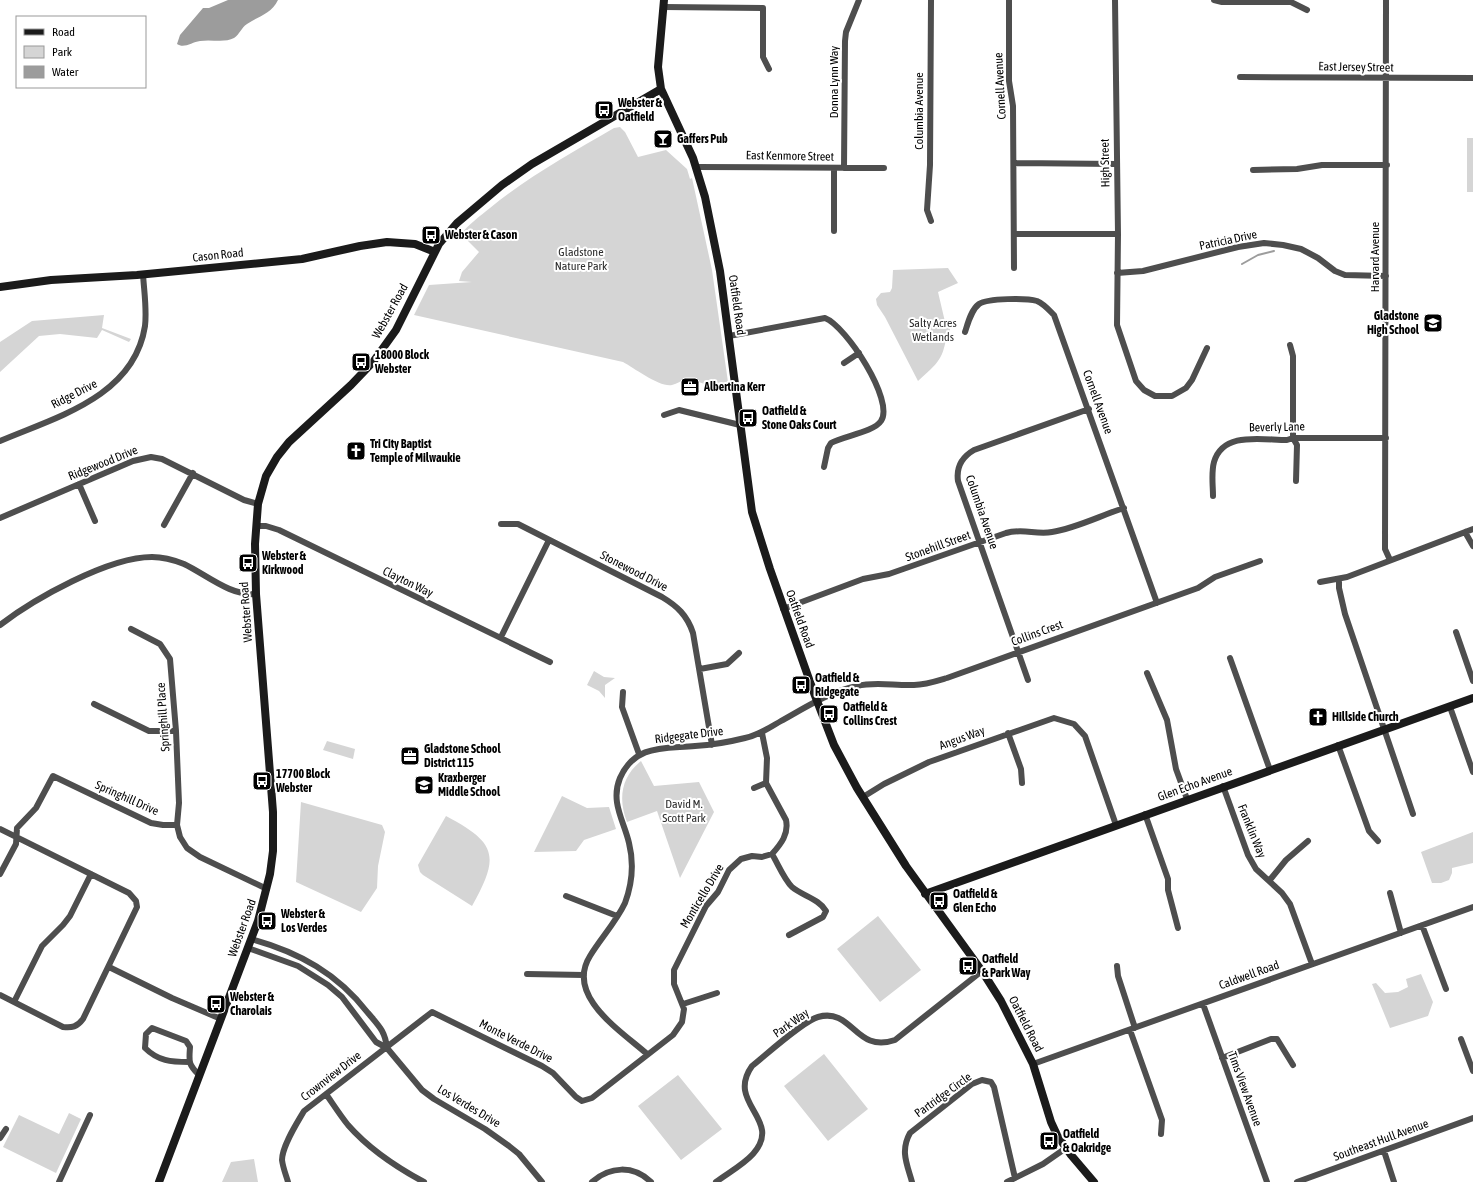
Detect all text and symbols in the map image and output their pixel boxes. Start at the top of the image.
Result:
legend [16,16,146,88]
text: Road [52,25,75,39]
text: Park [52,45,73,59]
street label: Donna Lynn Way [827,46,841,118]
street label: Cornell Avenue [991,52,1009,120]
street label: East Jersey Street [1318,59,1394,75]
text: Water [52,65,79,79]
street label: Columbia Avenue [912,72,926,150]
place label: Webster & Oatfield [617,96,663,124]
bus stop icon: Webster & Oatfield [593,99,615,121]
bar icon: Gaffers Pub [652,128,674,150]
place label: Gaffers Pub [677,132,728,146]
street label: High Street [1098,138,1112,187]
street label: East Kenmore Street [746,148,835,164]
street label: Harvard Avenue [1368,222,1382,292]
bus stop icon: Webster & Cason [420,224,442,246]
street label: Patricia Drive [1198,227,1258,253]
place label: Webster & Cason [444,228,517,242]
street label: Cason Road [192,245,244,265]
park label: Gladstone Nature Park [555,245,608,273]
street label: Oatfield Road [726,274,748,336]
street label: Webster Road [369,281,411,341]
place label: Gladstone High School [1367,309,1420,337]
school or university icon: Gladstone High School [1422,312,1444,334]
park label: Salty Acres Wetlands [909,316,957,344]
place label: 18000 Block Webster [374,348,430,376]
bus stop icon: 18000 Block Webster [350,351,372,373]
street label: Cornell Avenue [1080,368,1116,436]
street label: Ridge Drive [49,376,99,412]
office icon: Albertina Kerr [679,376,701,398]
place label: Albertina Kerr [703,380,766,394]
place label: Oatfield & Stone Oaks Court [762,404,837,432]
bus stop icon: Oatfield & Stone Oaks Court [737,407,759,429]
street label: Beverly Lane [1249,420,1305,434]
place label: Tri City Baptist Temple of Milwaukie [370,437,461,465]
church icon: Tri City Baptist Temple of Milwaukie [345,440,367,462]
street label: Ridgewood Drive [66,443,140,483]
street label: Columbia Avenue [963,473,1001,551]
street label: Stonehill Street [904,528,973,564]
street label: Stonewood Drive [598,548,670,594]
place label: Webster & Kirkwood [261,549,307,577]
bus stop icon: Webster & Kirkwood [237,552,259,574]
street label: Clayton Way [380,564,436,600]
street label: Webster Road [237,581,255,643]
street label: Oatfield Road [783,588,817,650]
street label: Collins Crest [1009,617,1065,649]
place label: Oatfield & Ridgegate [815,671,860,699]
bus stop icon: Oatfield & Ridgegate [790,674,812,696]
street label: Springhill Place [154,682,172,752]
place label: Oatfield & Collins Crest [843,700,897,728]
bus stop icon: Oatfield & Collins Crest [818,703,840,725]
church icon: Hillside Church [1307,706,1329,728]
place label: Hillside Church [1332,710,1399,724]
street label: Angus Way [937,723,987,753]
street label: Ridgegate Drive [654,724,724,746]
place label: Gladstone School District 115 [424,742,502,770]
office icon: Gladstone School District 115 [399,745,421,767]
street label: Glen Echo Avenue [1156,764,1234,804]
place label: 17700 Block Webster [275,767,331,795]
bus stop icon: 17700 Block Webster [251,770,273,792]
place label: Kraxberger Middle School [438,771,501,799]
school or university icon: Kraxberger Middle School [413,774,435,796]
street label: Springhill Drive [93,778,161,818]
park label: David M. Scott Park [662,797,707,825]
street label: Franklin Way [1235,802,1269,860]
street label: Monticello Drive [677,861,727,931]
place label: Oatfield & Glen Echo [953,887,998,915]
bus stop icon: Oatfield & Glen Echo [928,890,950,912]
street label: Webster Road [225,897,259,959]
place label: Webster & Los Verdes [280,907,328,935]
bus stop icon: Webster & Los Verdes [256,910,278,932]
place label: Oatfield & Park Way [982,952,1030,980]
bus stop icon: Oatfield & Park Way [957,955,979,977]
street label: Caldwell Road [1217,958,1281,992]
place label: Webster & Charolais [229,990,275,1018]
bus stop icon: Webster & Charolais [205,993,227,1015]
street label: Oatfield Road [1006,994,1046,1054]
street label: Park Way [770,1006,812,1040]
street label: Monte Verde Drive [477,1016,555,1066]
street label: Crownview Drive [298,1048,364,1104]
street label: Tims View Avenue [1225,1050,1265,1128]
street label: Partridge Circle [912,1070,974,1120]
street label: Los Verdes Drive [435,1082,503,1130]
street label: Southeast Hull Avenue [1332,1116,1430,1164]
place label: Oatfield & Oakridge [1063,1127,1112,1155]
bus stop icon: Oatfield & Oakridge [1038,1130,1060,1152]

